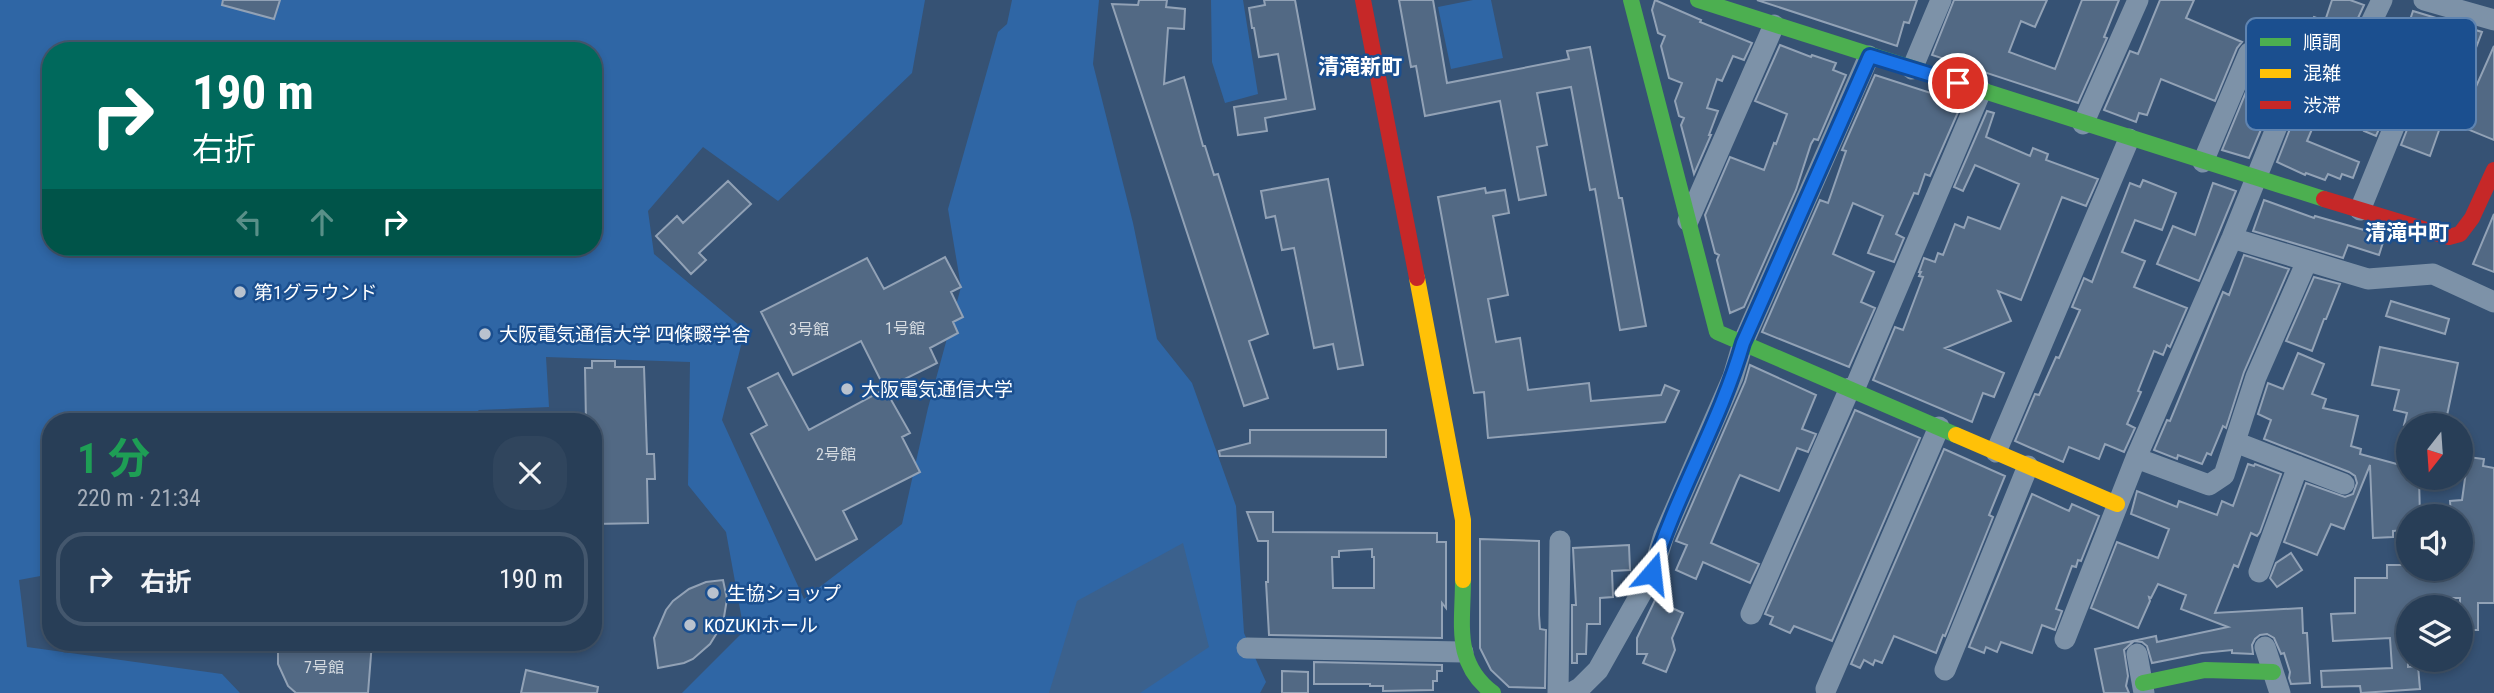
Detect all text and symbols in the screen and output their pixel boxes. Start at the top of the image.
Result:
legend [2246,18,2476,130]
text: 順調 [2303,31,2341,54]
pin [1928,53,1988,113]
district label: 清滝新町 [1318,55,1402,79]
text: 混雑 [2303,62,2341,85]
text: 190 m [192,64,314,121]
icon: arrive [1939,64,1977,102]
icon: right [77,70,168,161]
text: 渋滞 [2303,94,2341,117]
text: 右折 [192,130,256,168]
icon: left [230,203,268,241]
icon: ahead [303,203,341,241]
icon: right [376,203,414,241]
district label: 清滝中町 [2365,221,2449,245]
place label: 第1グラウンド [254,281,377,304]
marker: 第1グラウンド [232,284,248,300]
house number: 1号館 [885,319,925,338]
house number: 3号館 [789,320,829,339]
place label: 大阪電気通信大学 四條畷学舎 [499,323,750,346]
marker: 大阪電気通信大学 四條畷学舎 [477,326,493,342]
place label: 大阪電気通信大学 [861,378,1013,401]
marker: 大阪電気通信大学 [839,381,855,397]
north arrow [2396,413,2473,490]
map controls [2396,413,2473,672]
text: 1 分 [77,434,150,483]
button: close [493,436,567,510]
house number: 2号館 [816,445,856,464]
text: 220 m · 21:34 [77,485,201,512]
button: sound [2396,504,2473,581]
position arrow [1615,536,1689,610]
icon: right [81,560,119,598]
text: 190 m [499,564,563,594]
text: 右折 [140,567,192,597]
place label: 生協ショップ [727,582,841,605]
marker: 生協ショップ [705,585,721,601]
button: layers [2396,595,2473,672]
place label: KOZUKIホール [704,614,818,637]
marker: KOZUKIホール [682,617,698,633]
house number: 7号館 [304,658,344,677]

